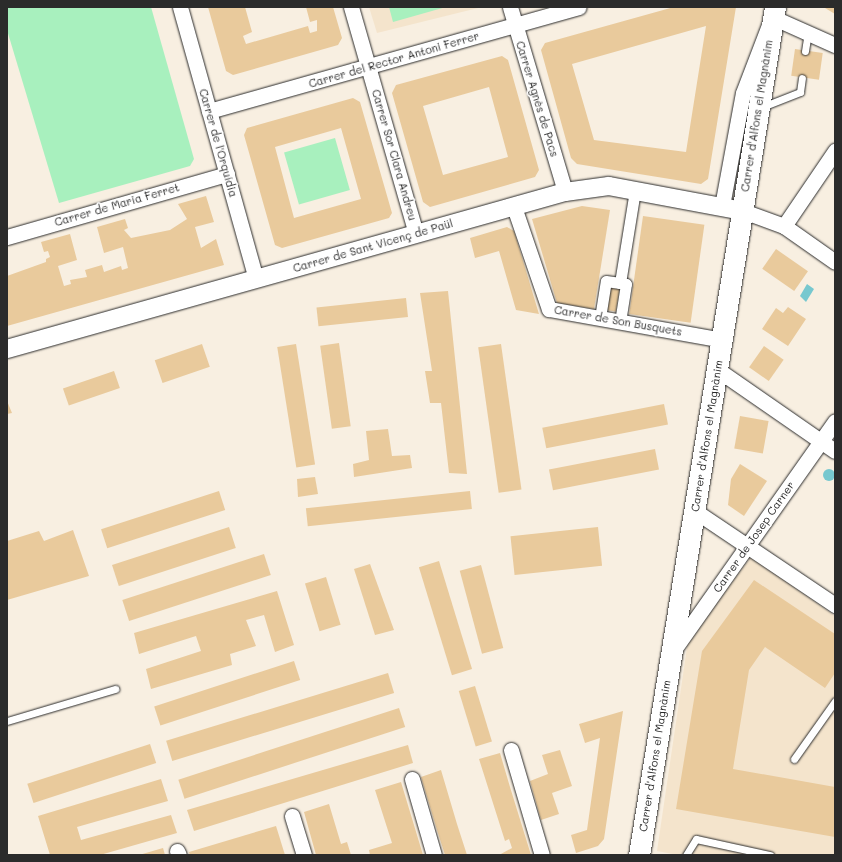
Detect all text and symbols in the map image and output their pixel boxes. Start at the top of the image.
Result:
street label: Carrer del Rector Antoni Ferrer [307,29,481,91]
street label: Carrer d'Alfons el Magnànim [738,39,776,193]
street label: Carrer Agnès de Pacs [513,40,561,158]
street label: Carrer de l'Orquídia [196,87,240,199]
street label: Carrer Sor Clara Andreu [369,88,419,222]
street label: Carrer de Maria Ferret [53,181,181,229]
street label: Carrer de Sant Vicenç de Paül [291,217,455,275]
street label: Carrer de Son Busquets [553,303,683,339]
street label: Carrer d'Alfons el Magnànim [688,359,726,513]
street label: Carrer de Josep Carner [711,479,797,595]
street label: Carrer d'Alfons el Magnànim [636,679,674,833]

